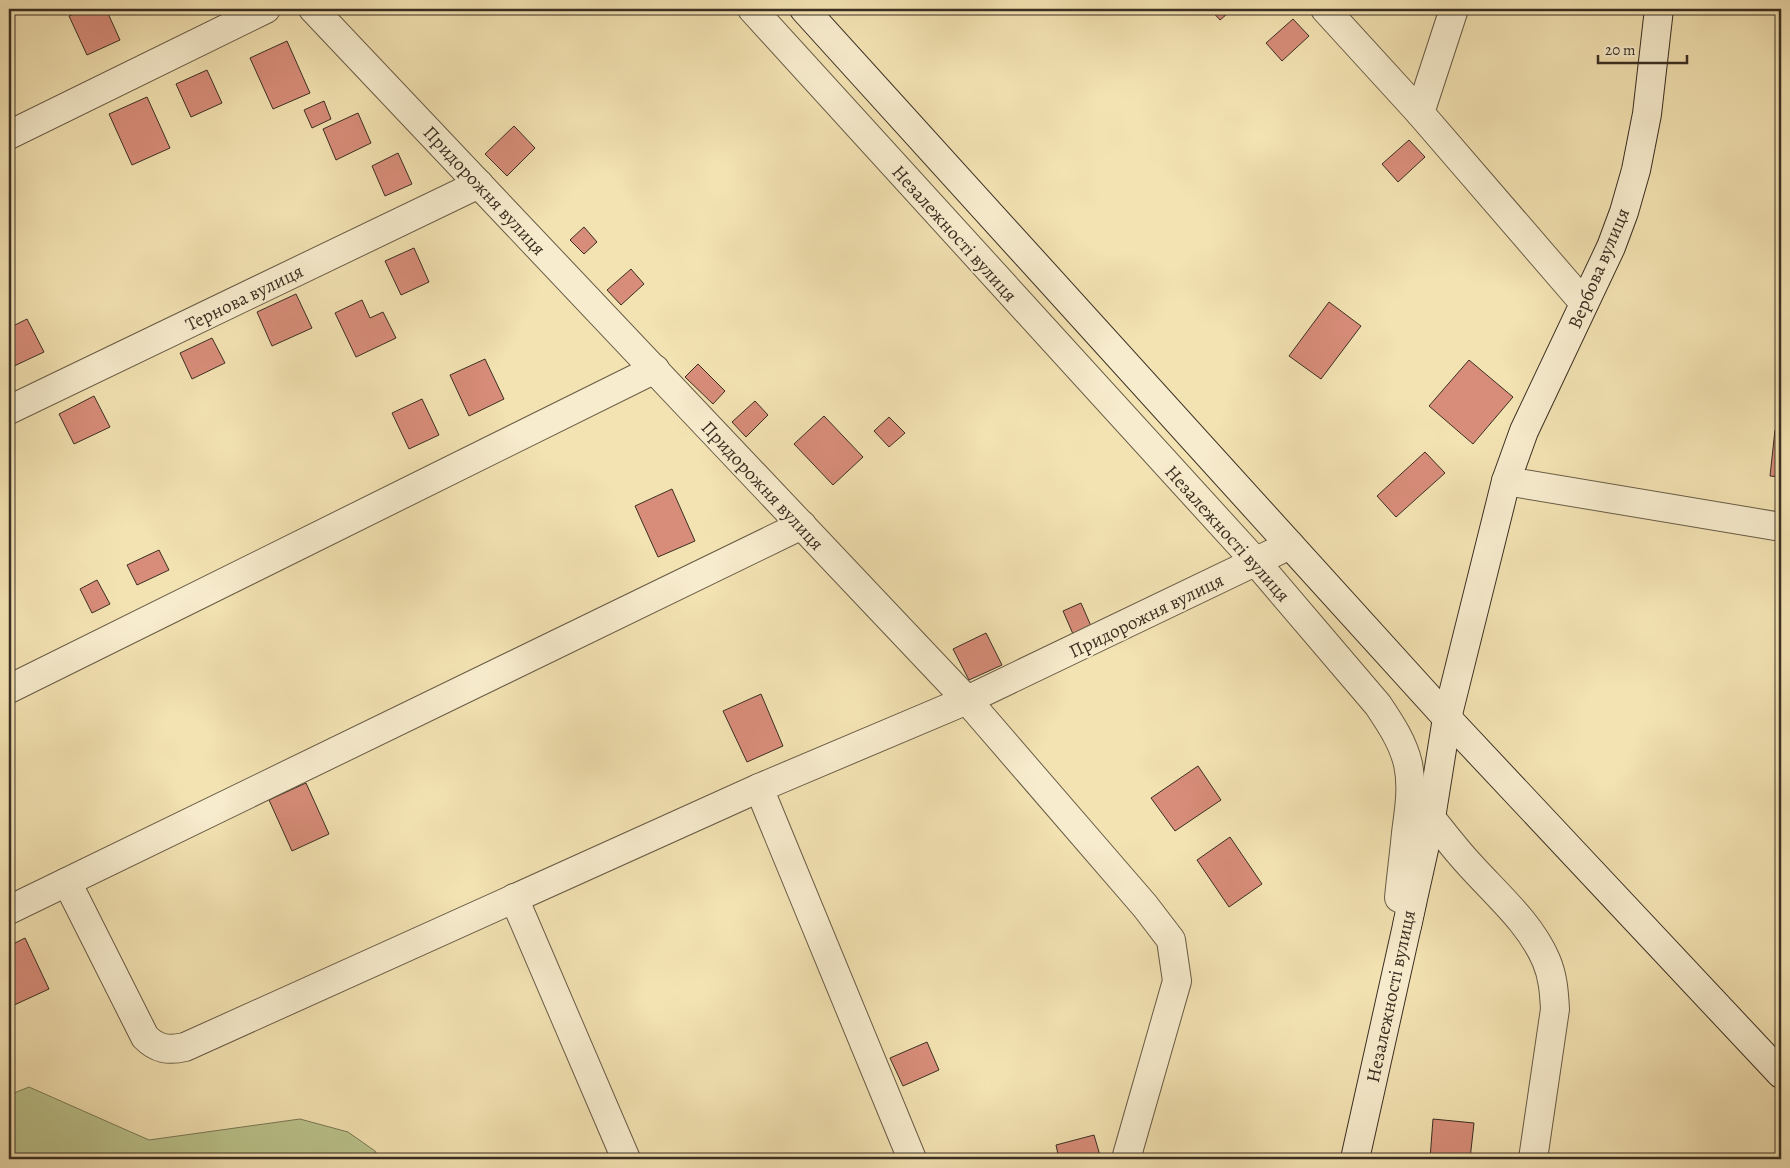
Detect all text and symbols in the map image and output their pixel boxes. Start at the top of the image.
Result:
scale bar [1598,32,1686,64]
text: 20 m [1605,40,1636,60]
street label: Придорожня вулиця [417,120,551,261]
street label: Незалежності вулиця [886,160,1023,308]
street label: Вербова вулиця [1562,204,1636,333]
street label: Тернова вулиця [181,258,308,338]
street label: Придорожня вулиця [695,415,829,556]
street label: Незалежності вулиця [1159,460,1296,608]
street label: Придорожня вулиця [1065,567,1228,665]
street label: Незалежності вулиця [1360,907,1422,1085]

